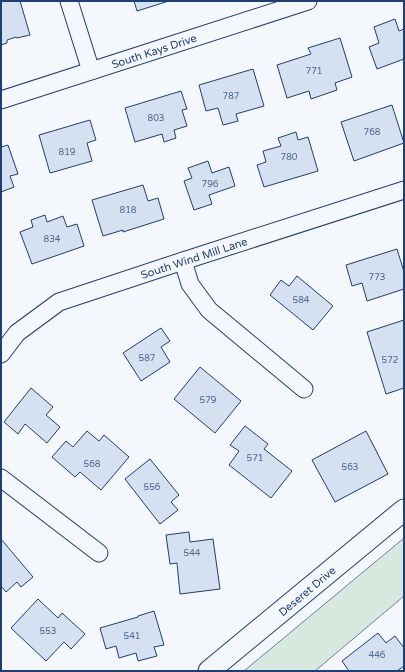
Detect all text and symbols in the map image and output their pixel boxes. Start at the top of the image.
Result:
street label: South Kays Drive [110,32,198,71]
house number: 771 [306,66,322,77]
house number: 787 [223,91,240,102]
house number: 803 [148,113,164,124]
house number: 768 [364,127,381,138]
house number: 819 [59,147,76,158]
house number: 780 [281,152,298,163]
house number: 796 [202,179,219,190]
house number: 818 [120,205,137,216]
house number: 834 [44,234,61,245]
street label: South Wind Mill Lane [139,235,249,282]
house number: 773 [369,272,385,283]
house number: 584 [293,295,310,306]
house number: 587 [139,353,156,364]
house number: 572 [382,355,398,366]
house number: 579 [200,395,217,406]
house number: 571 [247,453,263,464]
house number: 568 [84,459,101,470]
house number: 563 [342,462,358,473]
house number: 556 [144,482,161,493]
house number: 544 [184,548,201,559]
street label: Deseret Drive [276,564,338,619]
house number: 553 [40,626,56,637]
house number: 541 [124,631,140,642]
house number: 446 [369,650,386,661]

